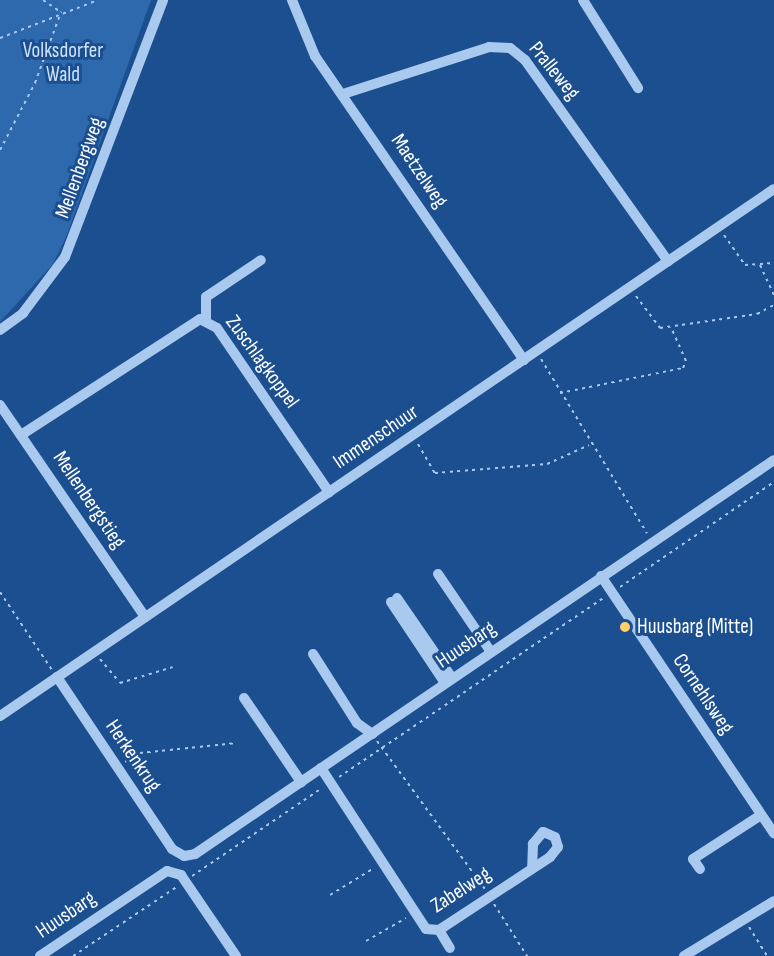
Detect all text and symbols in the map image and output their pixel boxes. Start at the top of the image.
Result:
street label: Pralleweg [523,37,585,105]
park label: Volksdorfer Wald [23,38,103,88]
street label: Mellenbergweg [50,114,110,222]
street label: Maetzelweg [385,129,453,213]
street label: Zuschlagkoppel [220,311,304,413]
street label: Immenschuur [329,399,423,475]
street label: Mellenbergstieg [47,447,131,553]
place label: Huusbarg (Mitte) [637,614,753,640]
street label: Huusbarg [431,616,501,674]
marker: Huusbarg (Mitte) [618,620,632,634]
street label: Cornehlsweg [667,649,739,739]
street label: Herkenkrug [100,715,166,797]
street label: Zabelweg [426,861,496,919]
street label: Huusbarg [31,886,101,944]

